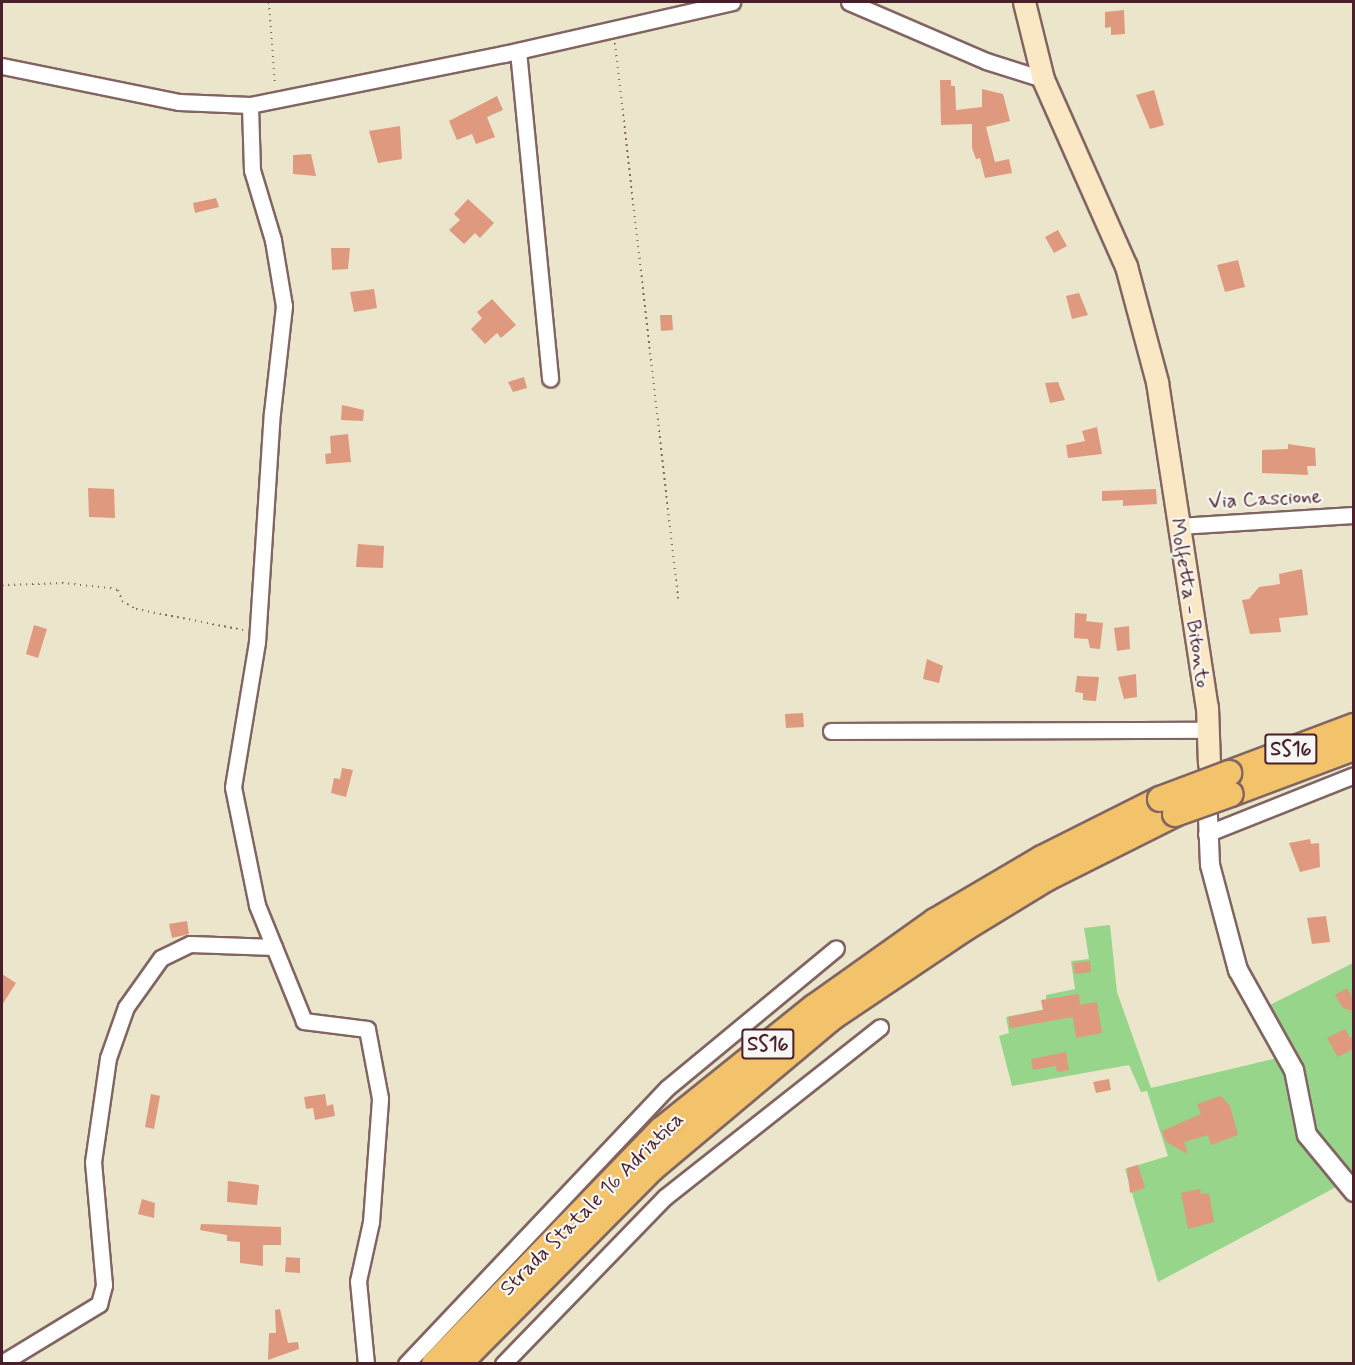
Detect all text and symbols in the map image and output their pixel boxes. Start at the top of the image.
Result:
street label: Via Cascione [1209,483,1321,515]
street label: Molfetta - Bitonto [1164,516,1216,690]
road number: SS16 [1264,732,1318,766]
road number: SS16 [741,1027,795,1061]
street label: Strada Statale 16 Adriatica [497,1109,687,1299]

